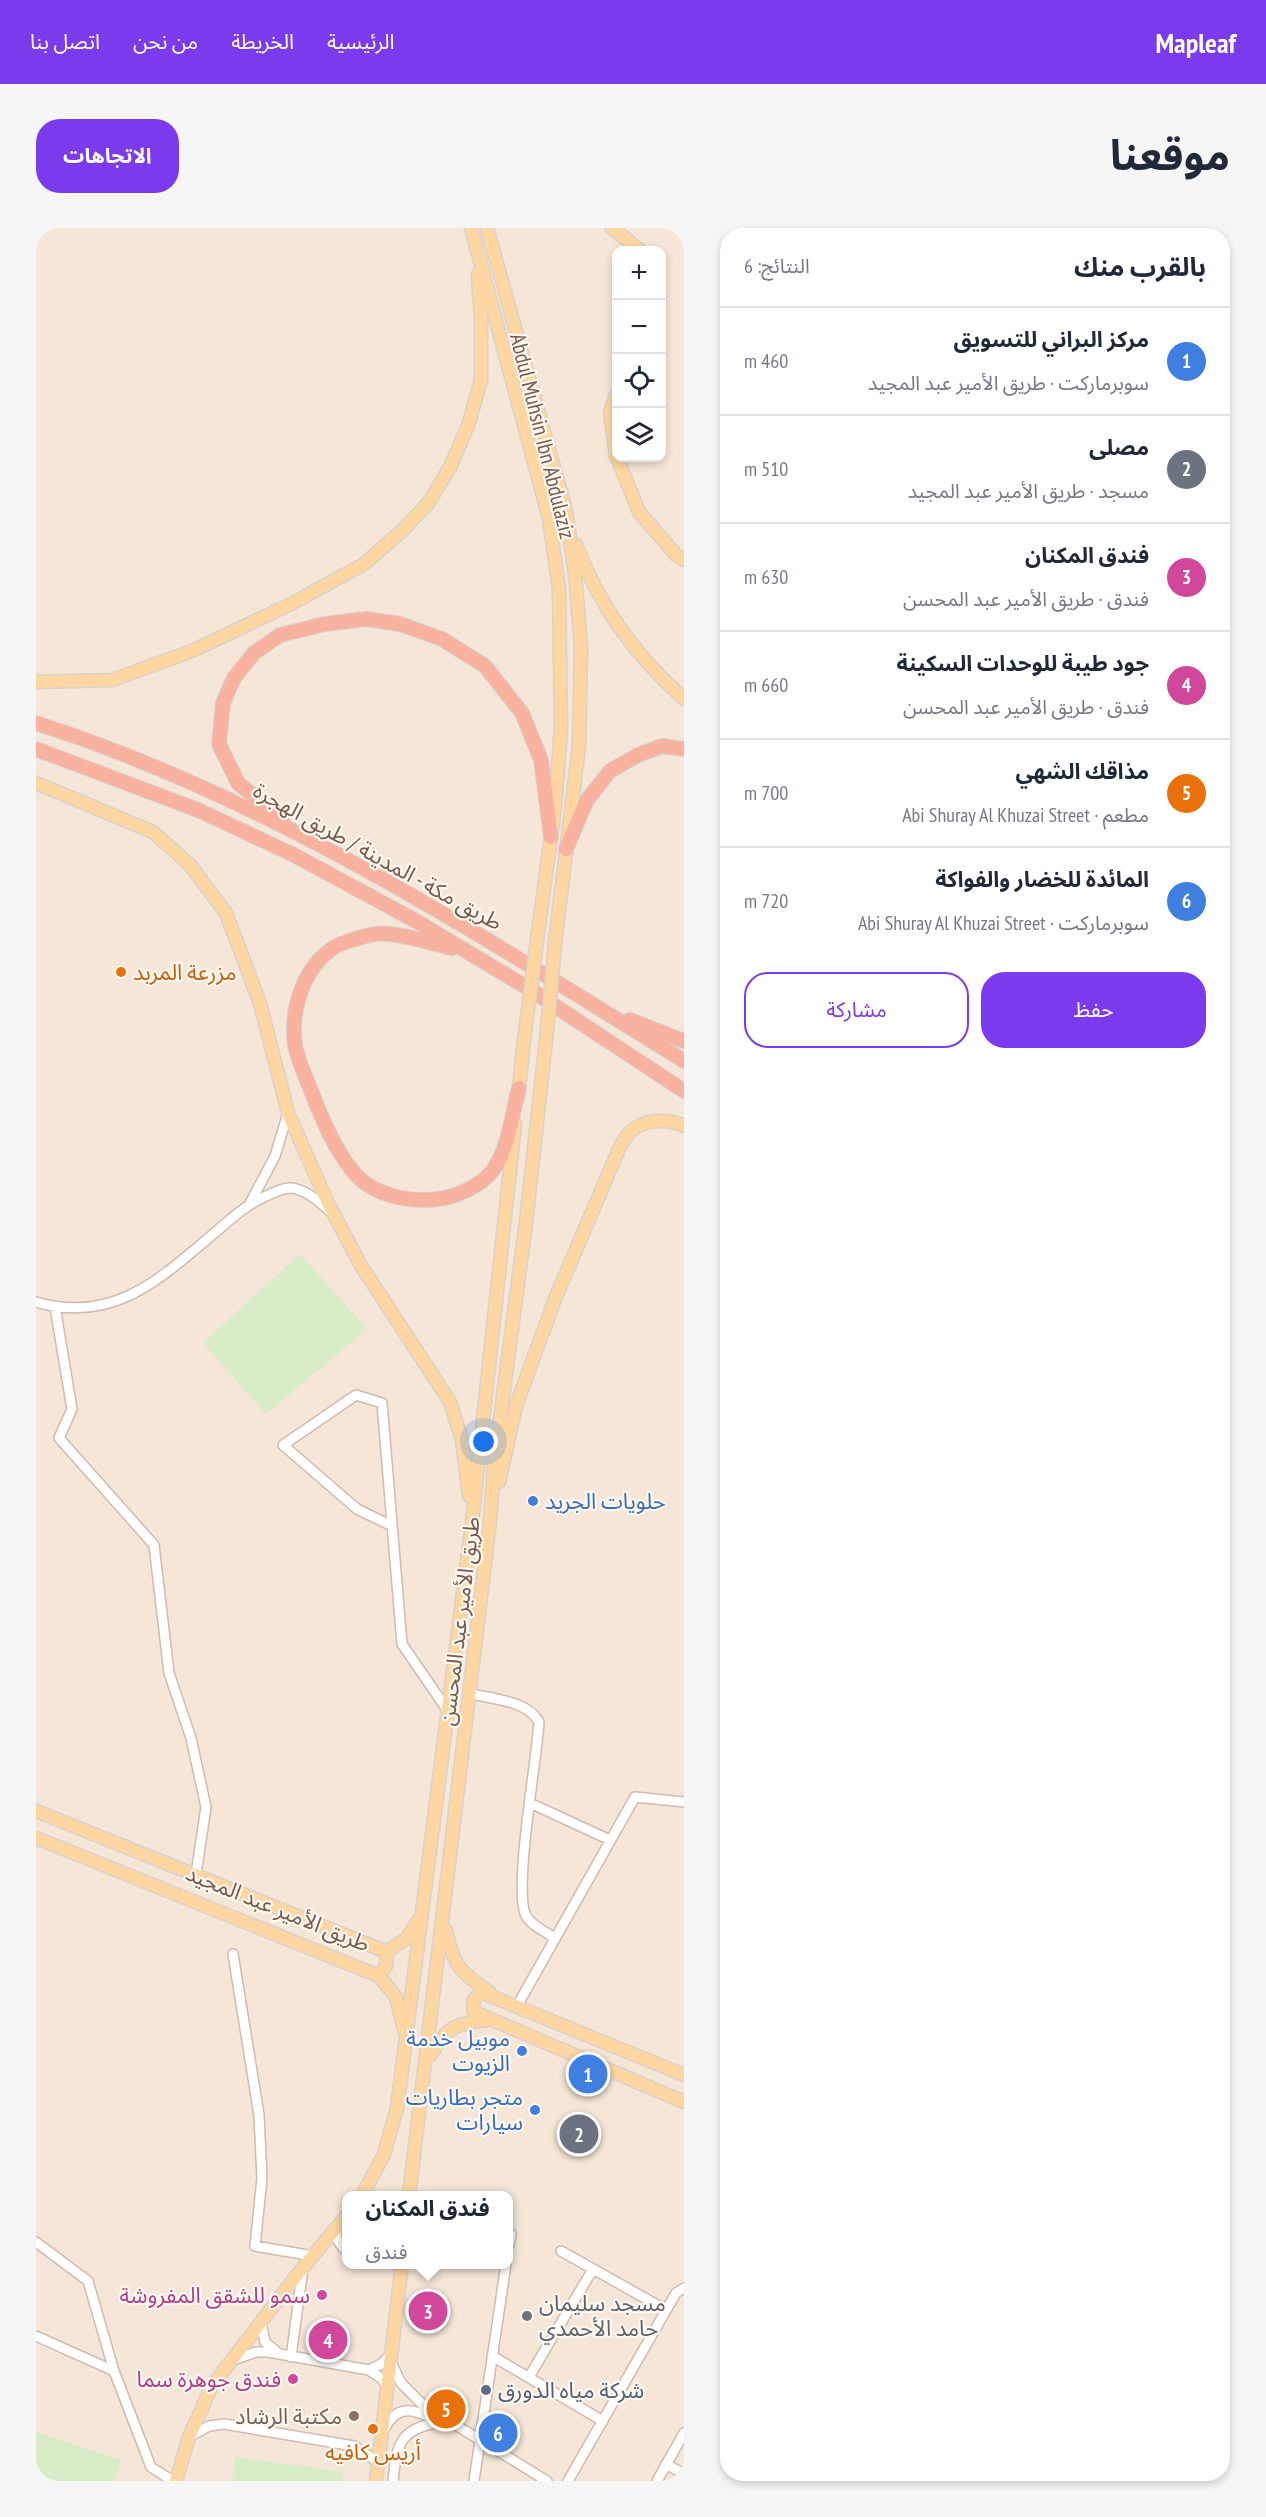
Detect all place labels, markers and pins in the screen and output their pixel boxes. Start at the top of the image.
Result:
place label: مزرعة المربد [133,958,237,986]
marker: مزرعة المربد [114,965,128,979]
place label: حلويات الجريد [545,1487,666,1515]
marker: حلويات الجريد [526,1494,540,1508]
place label: موبيل خدمة الزيوت [406,2024,510,2077]
marker: موبيل خدمة الزيوت [515,2044,529,2058]
pin: 1 [568,2052,608,2096]
place label: متجر بطاريات سيارات [406,2083,523,2136]
marker: متجر بطاريات سيارات [528,2103,542,2117]
pin: 2 [560,2112,598,2156]
place label: سمو للشقق المفروشة [120,2281,310,2309]
marker: سمو للشقق المفروشة [315,2288,329,2302]
pin: 3 [408,2288,448,2334]
place label: مسجد سليمان حامد الأحمدي [539,2289,666,2345]
marker: مسجد سليمان حامد الأحمدي [520,2309,534,2323]
pin: 4 [308,2318,348,2362]
place label: فندق جوهرة سما [136,2365,281,2393]
marker: فندق جوهرة سما [286,2372,300,2386]
place label: شركة مياه الدورق [498,2376,644,2404]
marker: شركة مياه الدورق [479,2383,493,2397]
pin: 5 [426,2386,466,2432]
place label: مكتبة الرشاد [235,2402,342,2430]
marker: مكتبة الرشاد [347,2409,361,2423]
pin: 6 [478,2410,518,2456]
marker: أريس كافيه [366,2422,380,2436]
place label: أريس كافيه [325,2438,421,2466]

